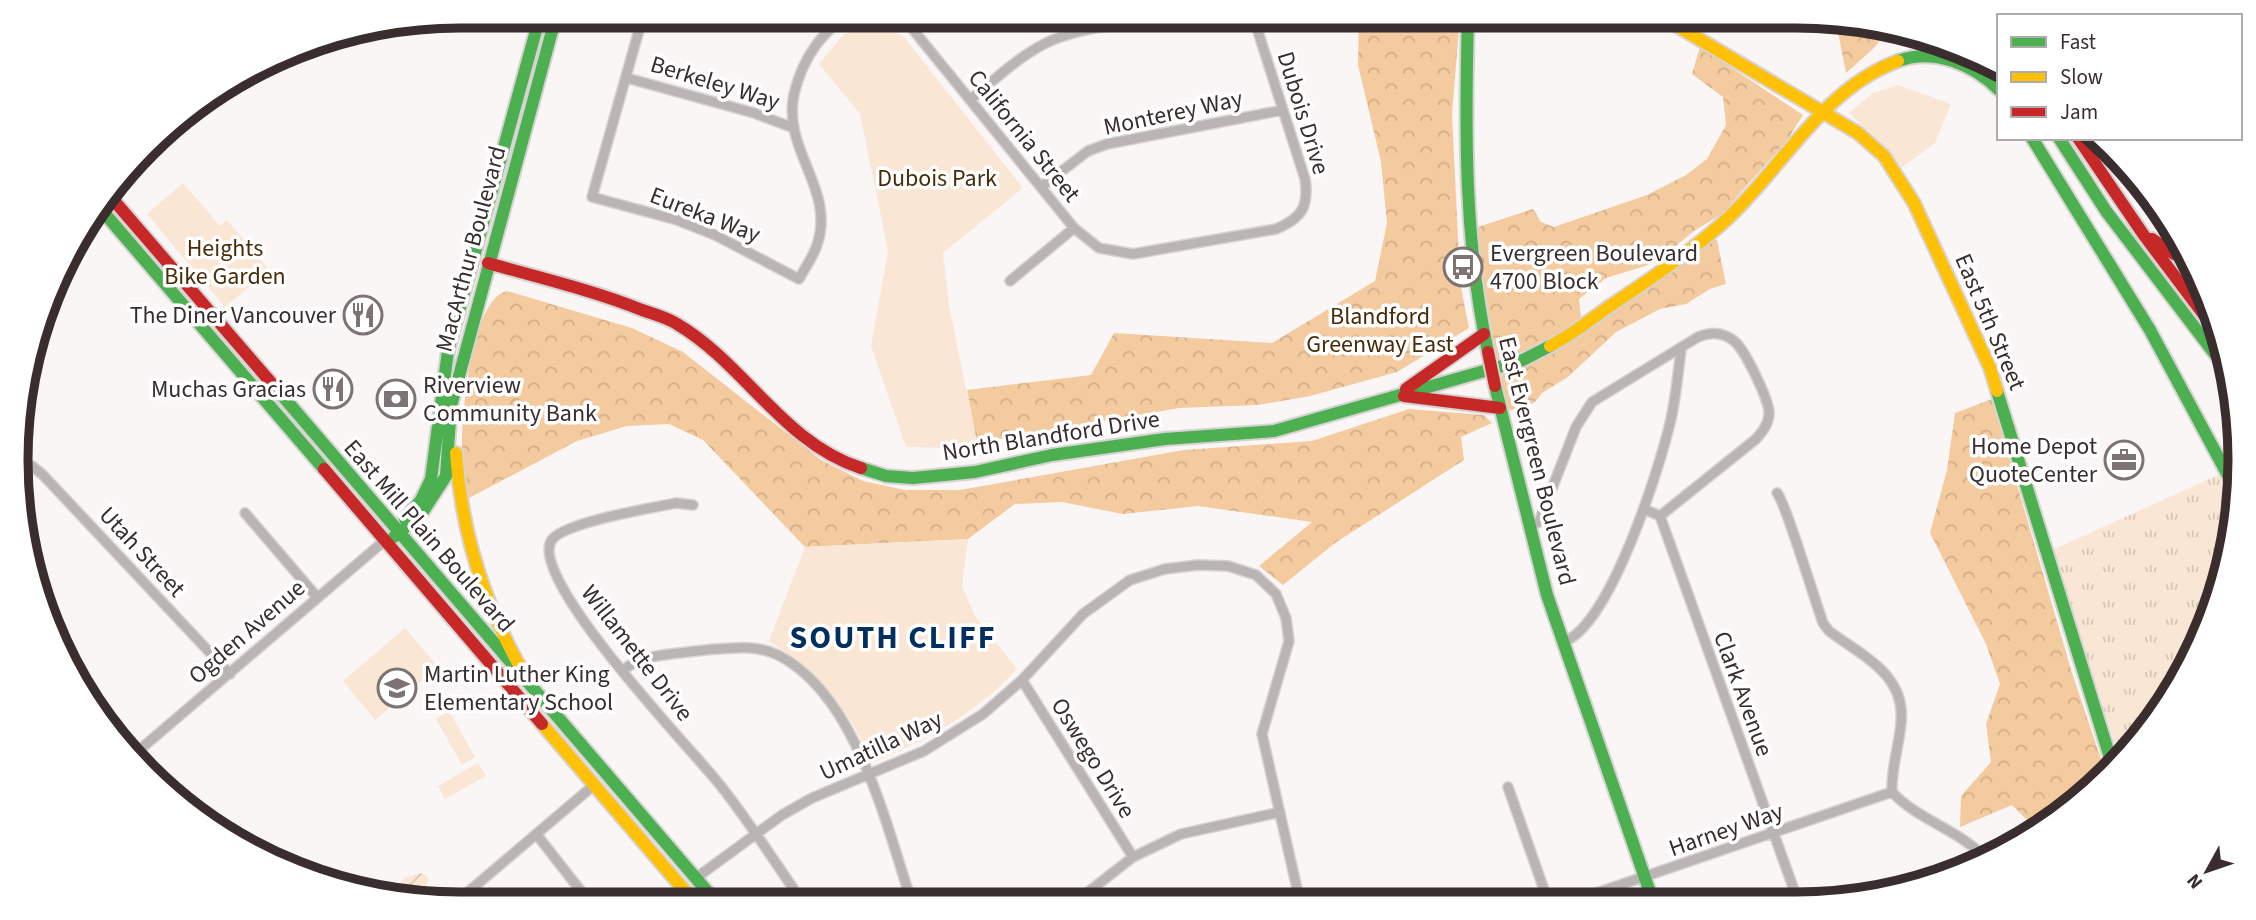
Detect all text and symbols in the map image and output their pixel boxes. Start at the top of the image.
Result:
legend [1997,14,2242,140]
text: Fast [2060,27,2096,57]
street label: Berkeley Way [646,47,784,119]
street label: Dubois Drive [1268,47,1338,179]
street label: California Street [959,62,1089,210]
text: Slow [2060,62,2103,92]
street label: Monterey Way [1100,81,1246,145]
text: Jam [2060,97,2098,127]
street label: MacArthur Boulevard [427,142,515,356]
park label: Dubois Park [877,161,997,196]
street label: Eureka Way [645,178,765,252]
park label: Heights Bike Garden [164,231,286,294]
place label: Evergreen Boulevard 4700 Block [1490,236,1698,299]
bus stop icon: Evergreen Boulevard 4700 Block [1442,246,1484,288]
street label: East 5th Street [1946,248,2034,396]
restaurant icon: The Diner Vancouver [342,294,384,336]
place label: The Diner Vancouver [130,298,337,333]
park label: Blandford Greenway East [1306,299,1454,362]
street label: East Evergreen Boulevard [1489,333,1585,589]
restaurant icon: Muchas Gracias [312,368,354,410]
place label: Riverview Community Bank [423,368,597,431]
place label: Muchas Gracias [151,372,306,407]
bank icon: Riverview Community Bank [375,378,417,420]
street label: North Blandford Drive [940,402,1162,470]
place label: Home Depot QuoteCenter [1969,429,2098,492]
street label: East Mill Plain Boulevard [335,432,523,640]
office icon: Home Depot QuoteCenter [2103,439,2145,481]
street label: Utah Street [91,499,193,605]
street label: Ogden Avenue [181,571,313,693]
street label: Willamette Drive [572,577,702,729]
district label: SOUTH CLIFF [789,615,997,661]
street label: Clark Avenue [1704,627,1782,761]
place label: Martin Luther King Elementary School [424,657,613,720]
school or university icon: Martin Luther King Elementary School [376,667,418,709]
street label: Oswego Drive [1042,691,1144,825]
street label: Umatilla Way [814,702,948,790]
street label: Harney Way [1664,794,1788,866]
north arrow [2172,836,2242,906]
text: N [2181,867,2210,894]

